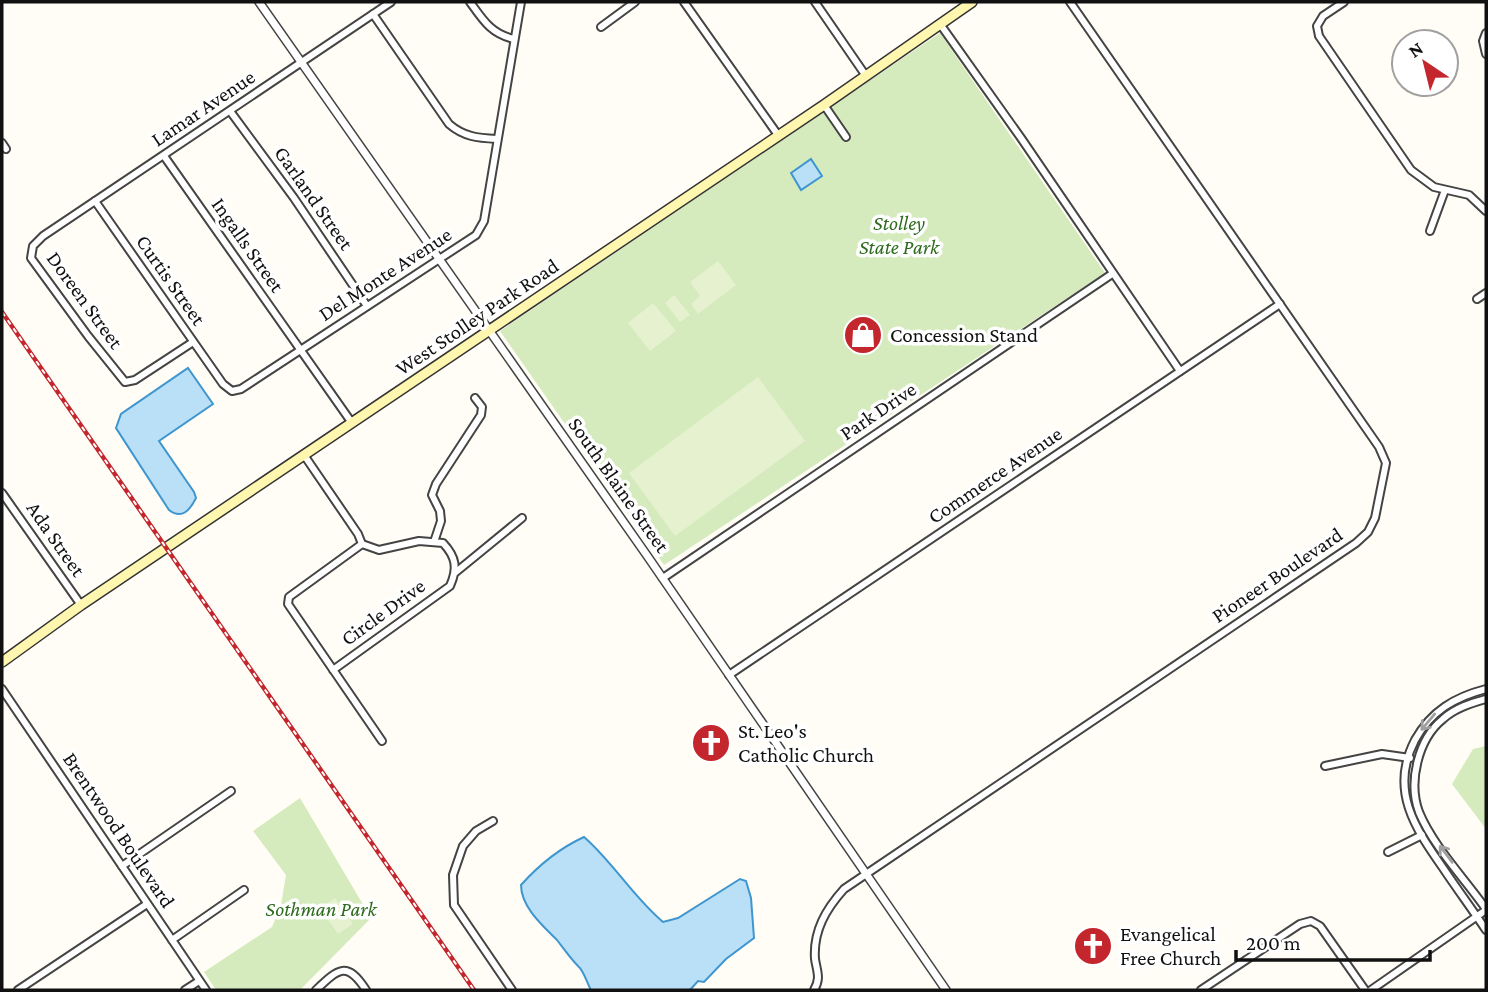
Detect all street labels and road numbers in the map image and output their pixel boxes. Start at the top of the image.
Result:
street label: Lamar Avenue [147,64,259,152]
street label: Garland Street [269,142,359,255]
street label: Ingalls Street [207,193,290,298]
street label: Del Monte Avenue [314,222,456,326]
street label: Curtis Street [131,230,211,331]
street label: Doreen Street [42,247,129,354]
street label: West Stolley Park Road [391,254,563,380]
street label: Park Drive [835,377,921,445]
street label: South Blaine Street [563,413,675,558]
street label: Commerce Avenue [923,421,1067,529]
street label: Ada Street [22,497,91,582]
street label: Pioneer Boulevard [1207,522,1347,628]
street label: Circle Drive [336,574,430,650]
street label: Brentwood Boulevard [58,748,180,912]

